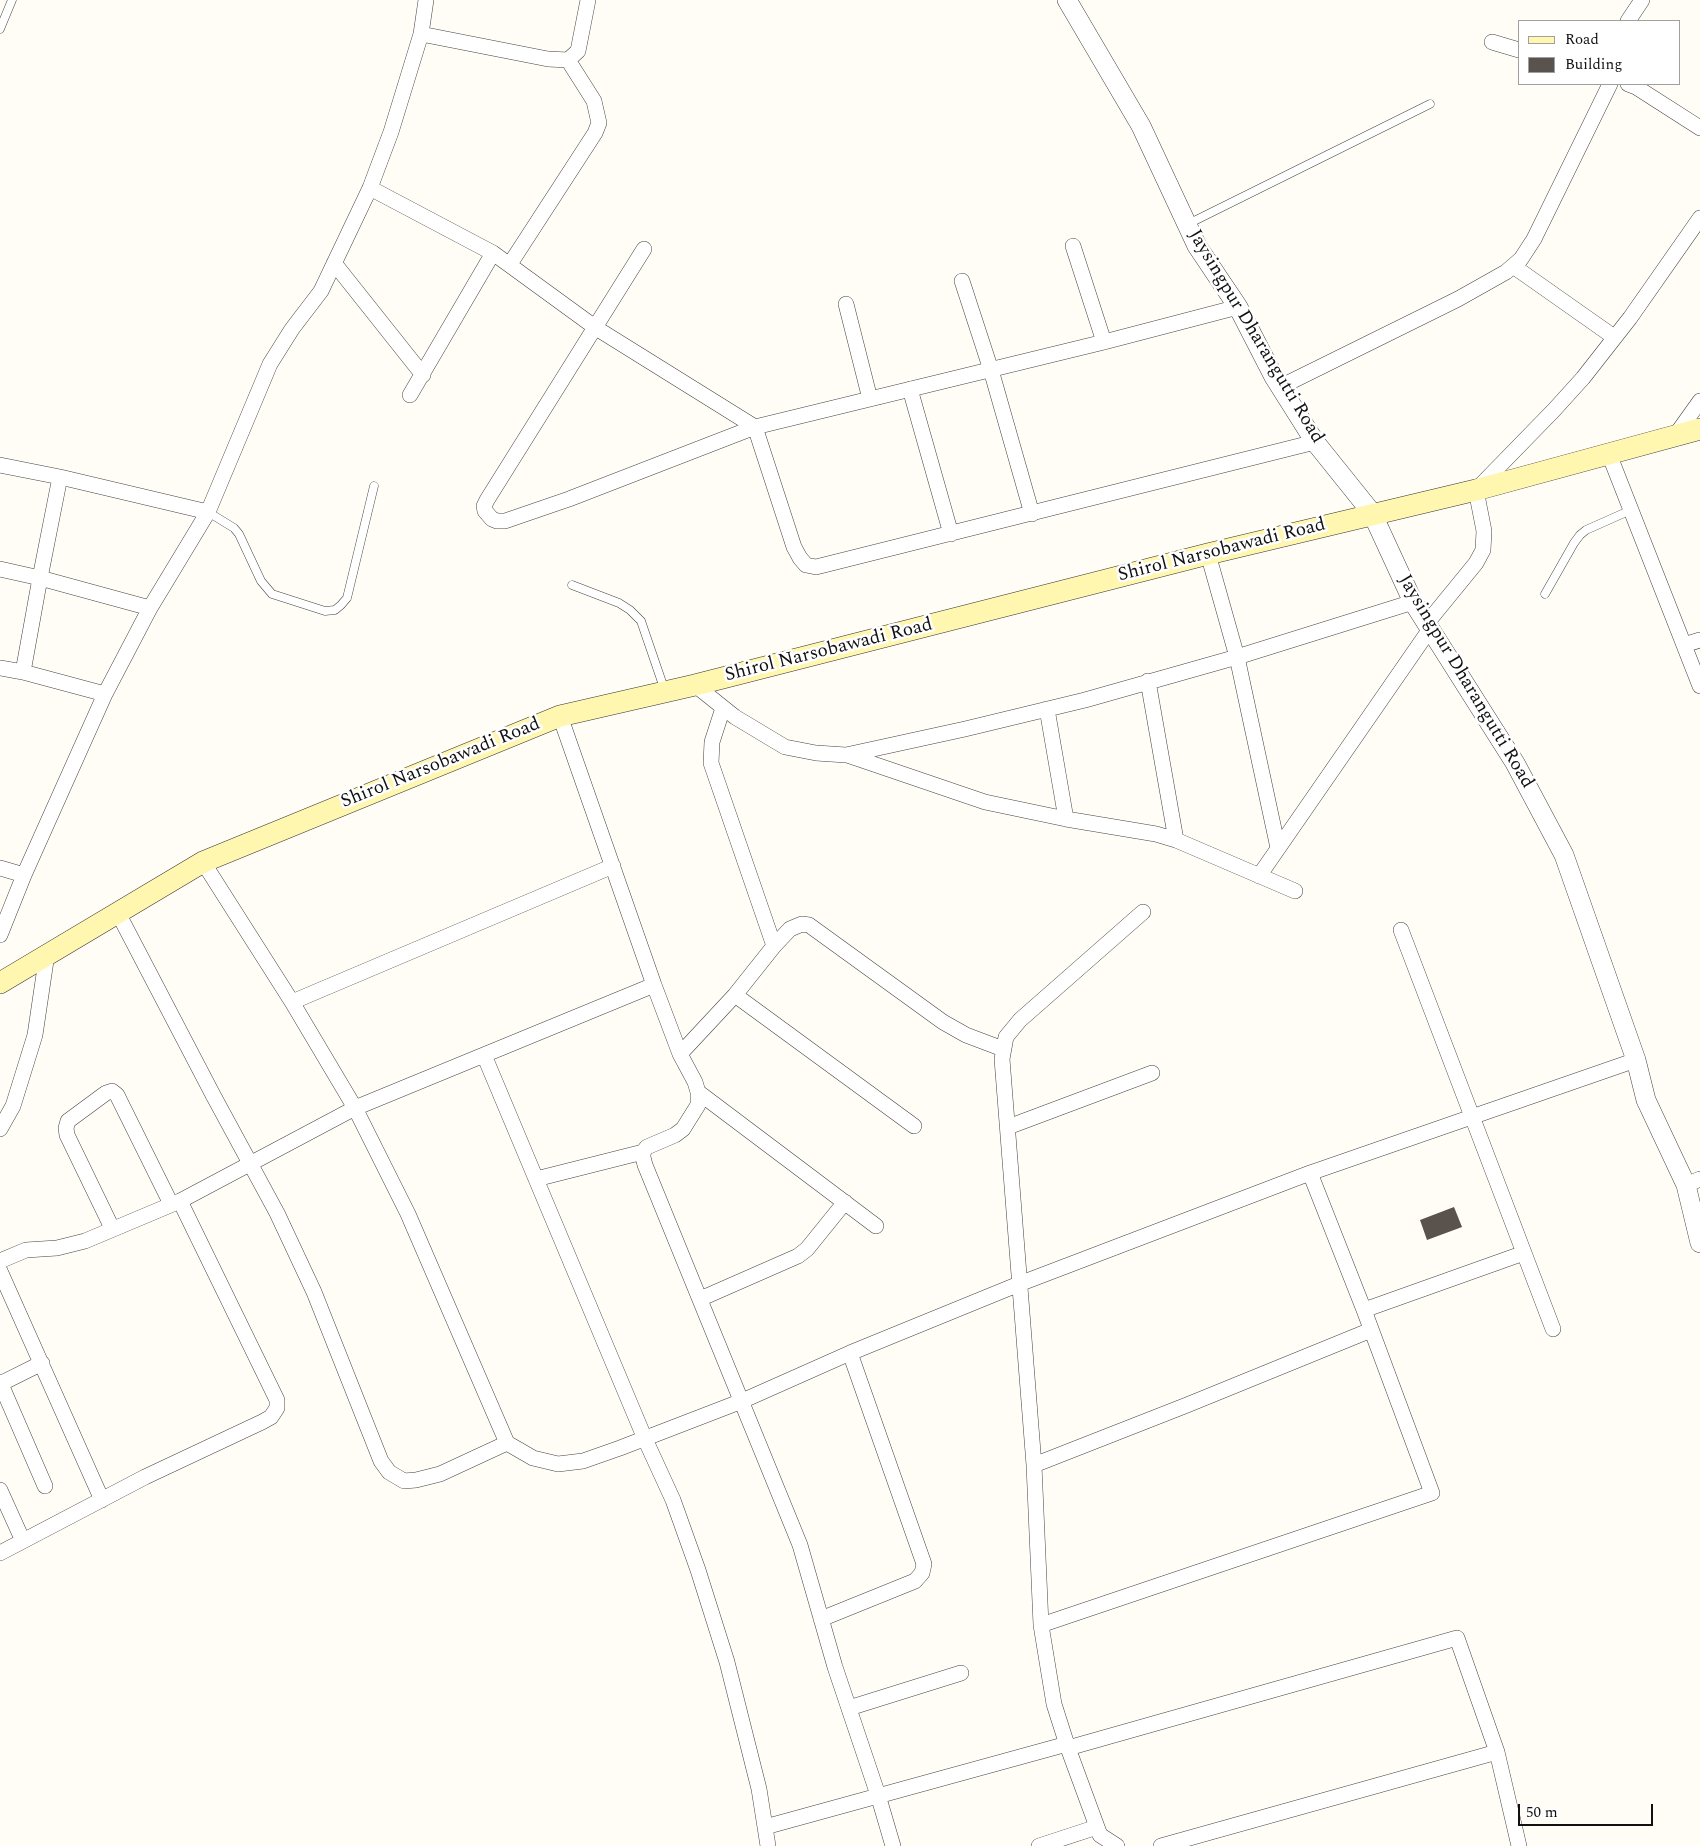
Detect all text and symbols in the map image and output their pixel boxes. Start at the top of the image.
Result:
legend [1518,20,1680,85]
text: Road [1565,28,1599,51]
text: Building [1565,53,1622,76]
street label: Jaysingpur Dharangutti Road [1182,226,1328,448]
street label: Shirol Narsobawadi Road [1116,514,1328,588]
street label: Jaysingpur Dharangutti Road [1392,571,1538,793]
street label: Shirol Narsobawadi Road [723,614,935,688]
street label: Shirol Narsobawadi Road [338,714,544,814]
scale bar [1520,1794,1655,1826]
text: 50 m [1526,1801,1558,1824]

